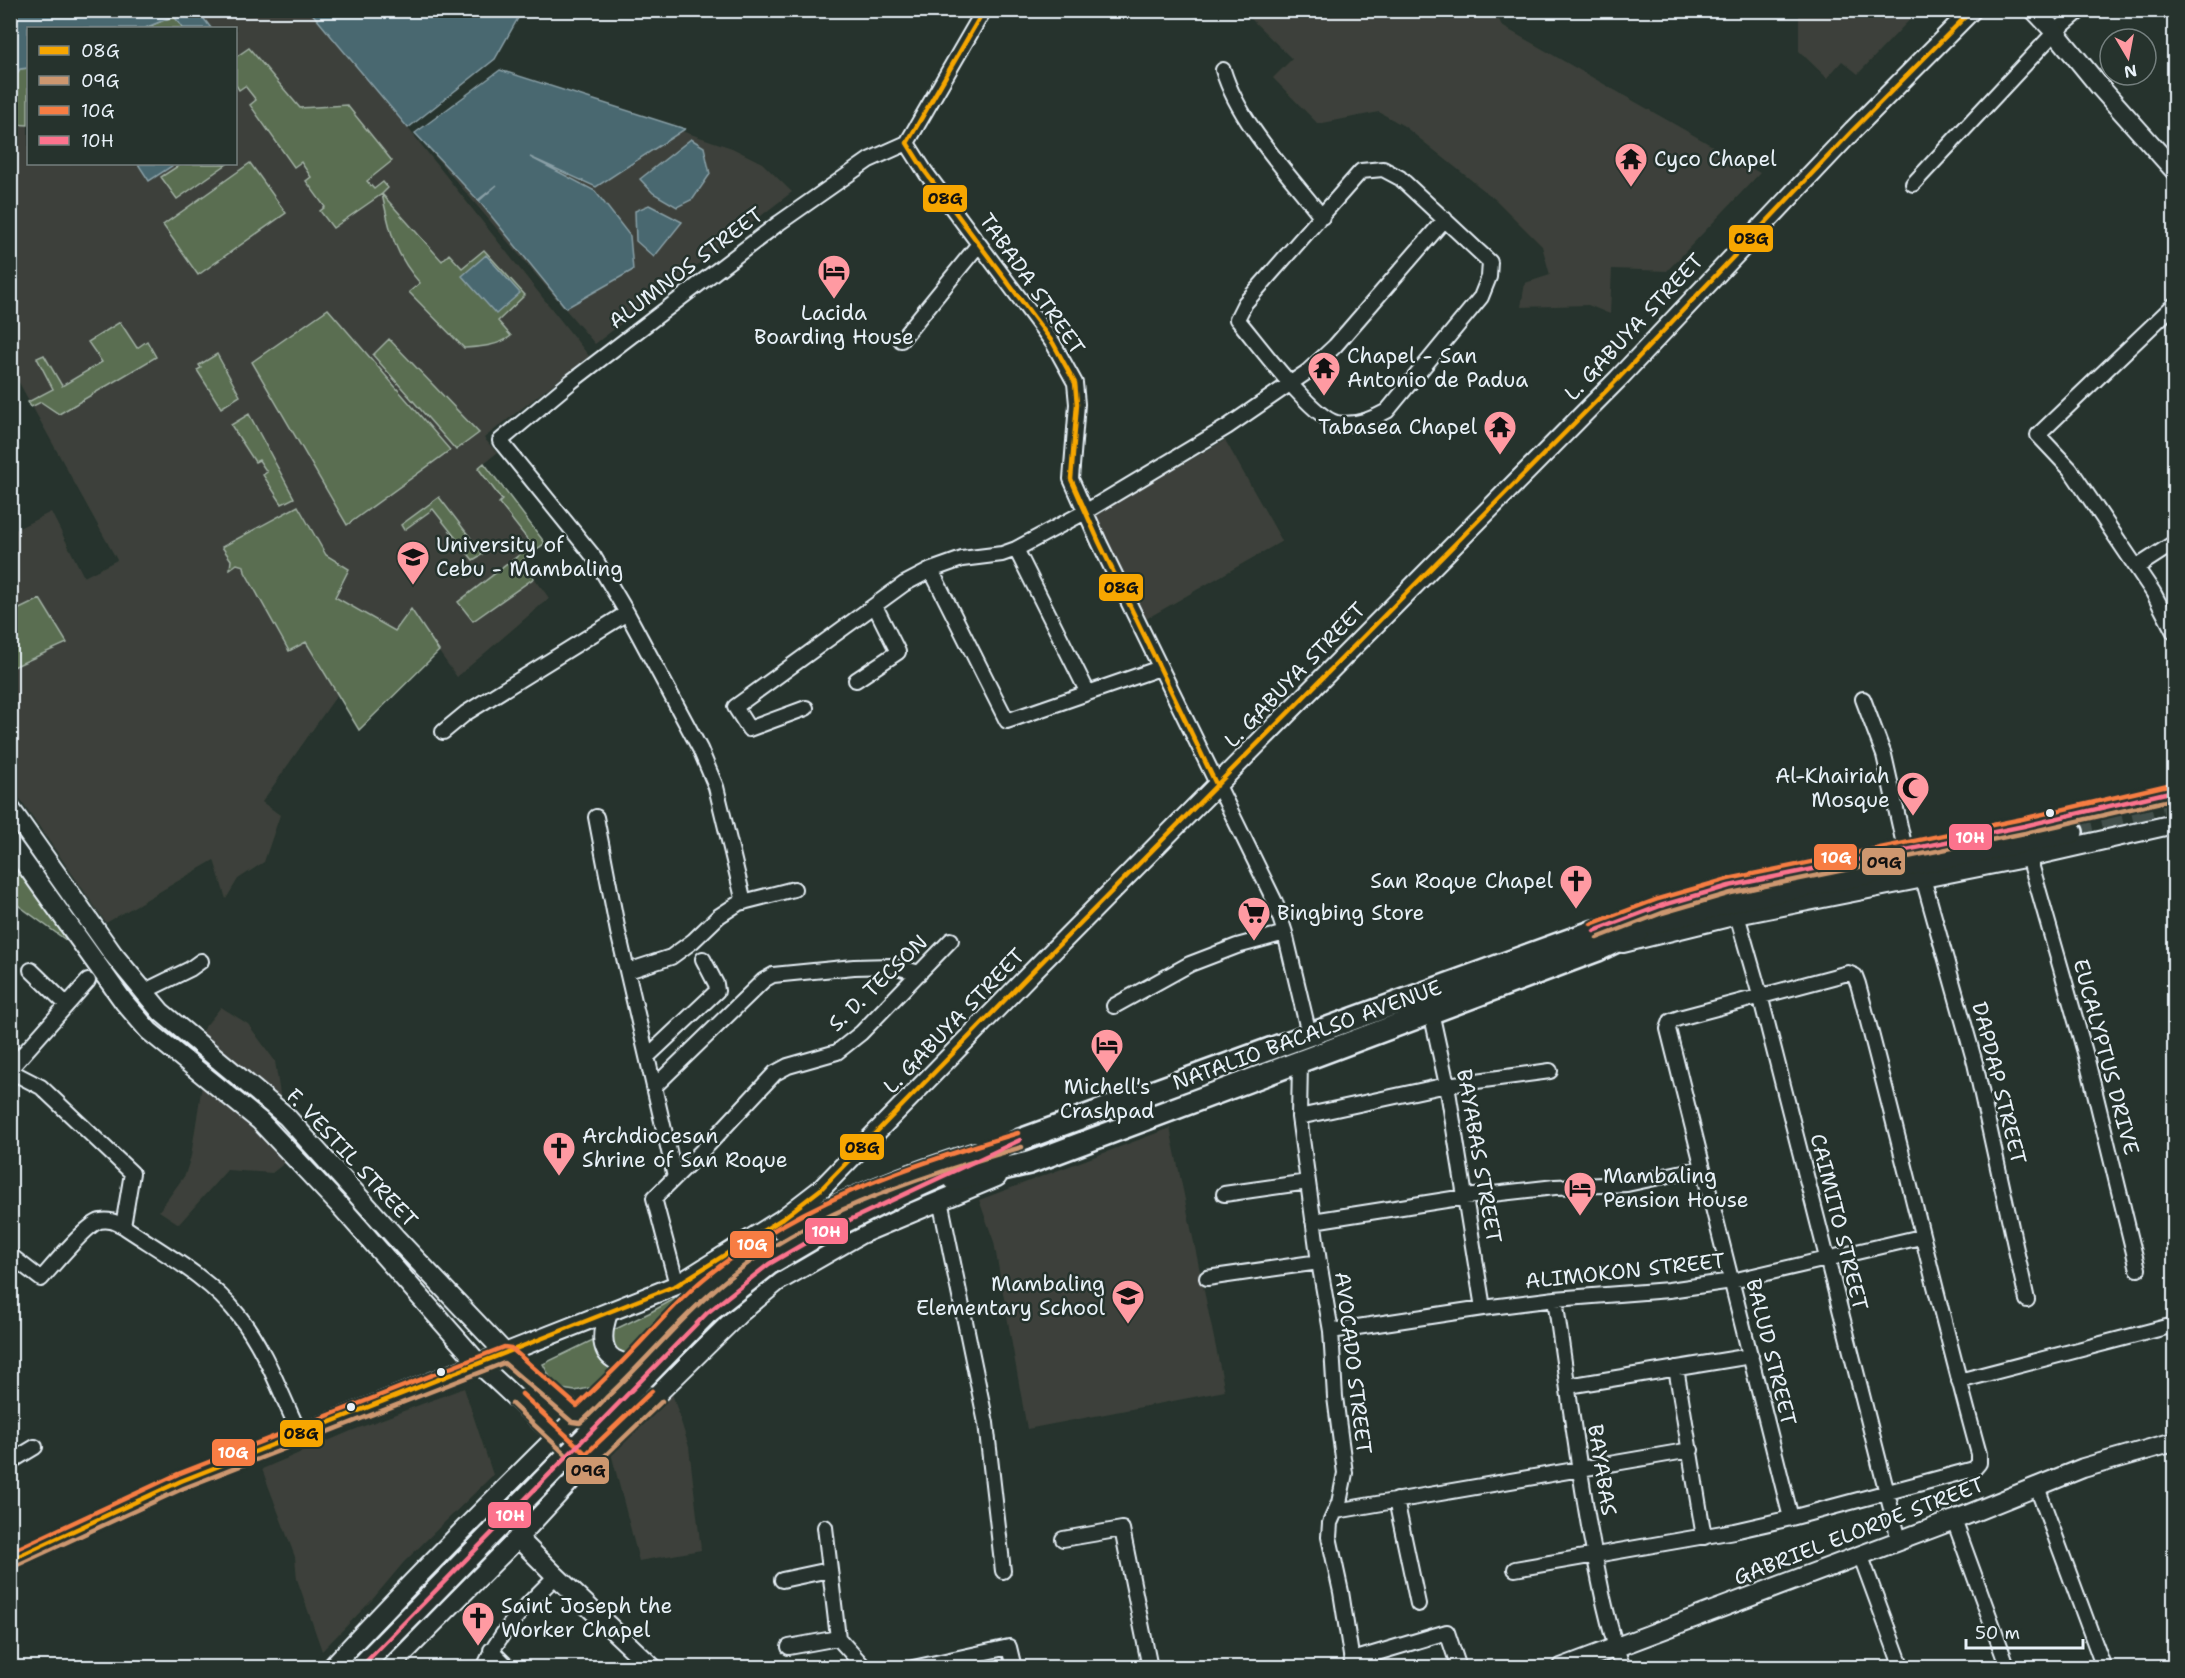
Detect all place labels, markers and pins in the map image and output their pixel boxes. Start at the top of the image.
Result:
temple icon: Cyco Chapel [1613,141,1649,188]
place label: Cyco Chapel [1654,145,1777,173]
hotel icon: Lacida Boarding House [816,253,852,300]
place label: Lacida Boarding House [754,299,914,351]
place label: Chapel - San Antonio de Padua [1347,342,1528,394]
temple icon: Chapel - San Antonio de Padua [1306,350,1342,397]
temple icon: Tabasea Chapel [1482,409,1518,456]
place label: Tabasea Chapel [1318,413,1478,441]
place label: University of Cebu - Mambaling [436,531,623,583]
school or university icon: University of Cebu - Mambaling [395,539,431,586]
place label: Al-Khairiah Mosque [1775,762,1890,814]
mosque icon: Al-Khairiah Mosque [1895,770,1931,817]
unlabelled marker [2044,807,2056,819]
church icon: San Roque Chapel [1558,863,1594,910]
place label: San Roque Chapel [1370,867,1554,895]
supermarket icon: Bingbing Store [1236,895,1272,942]
place label: Bingbing Store [1277,899,1424,927]
hotel icon: Michell's Crashpad [1089,1027,1125,1074]
place label: Michell's Crashpad [1060,1073,1154,1125]
place label: Archdiocesan Shrine of San Roque [582,1122,788,1174]
church icon: Archdiocesan Shrine of San Roque [541,1130,577,1177]
place label: Mambaling Pension House [1603,1162,1749,1214]
hotel icon: Mambaling Pension House [1562,1170,1598,1217]
place label: Mambaling Elementary School [916,1270,1106,1322]
school or university icon: Mambaling Elementary School [1110,1278,1146,1325]
unlabelled marker [435,1366,447,1378]
unlabelled marker [345,1401,357,1413]
place label: Saint Joseph the Worker Chapel [501,1592,672,1644]
church icon: Saint Joseph the Worker Chapel [460,1600,496,1647]

